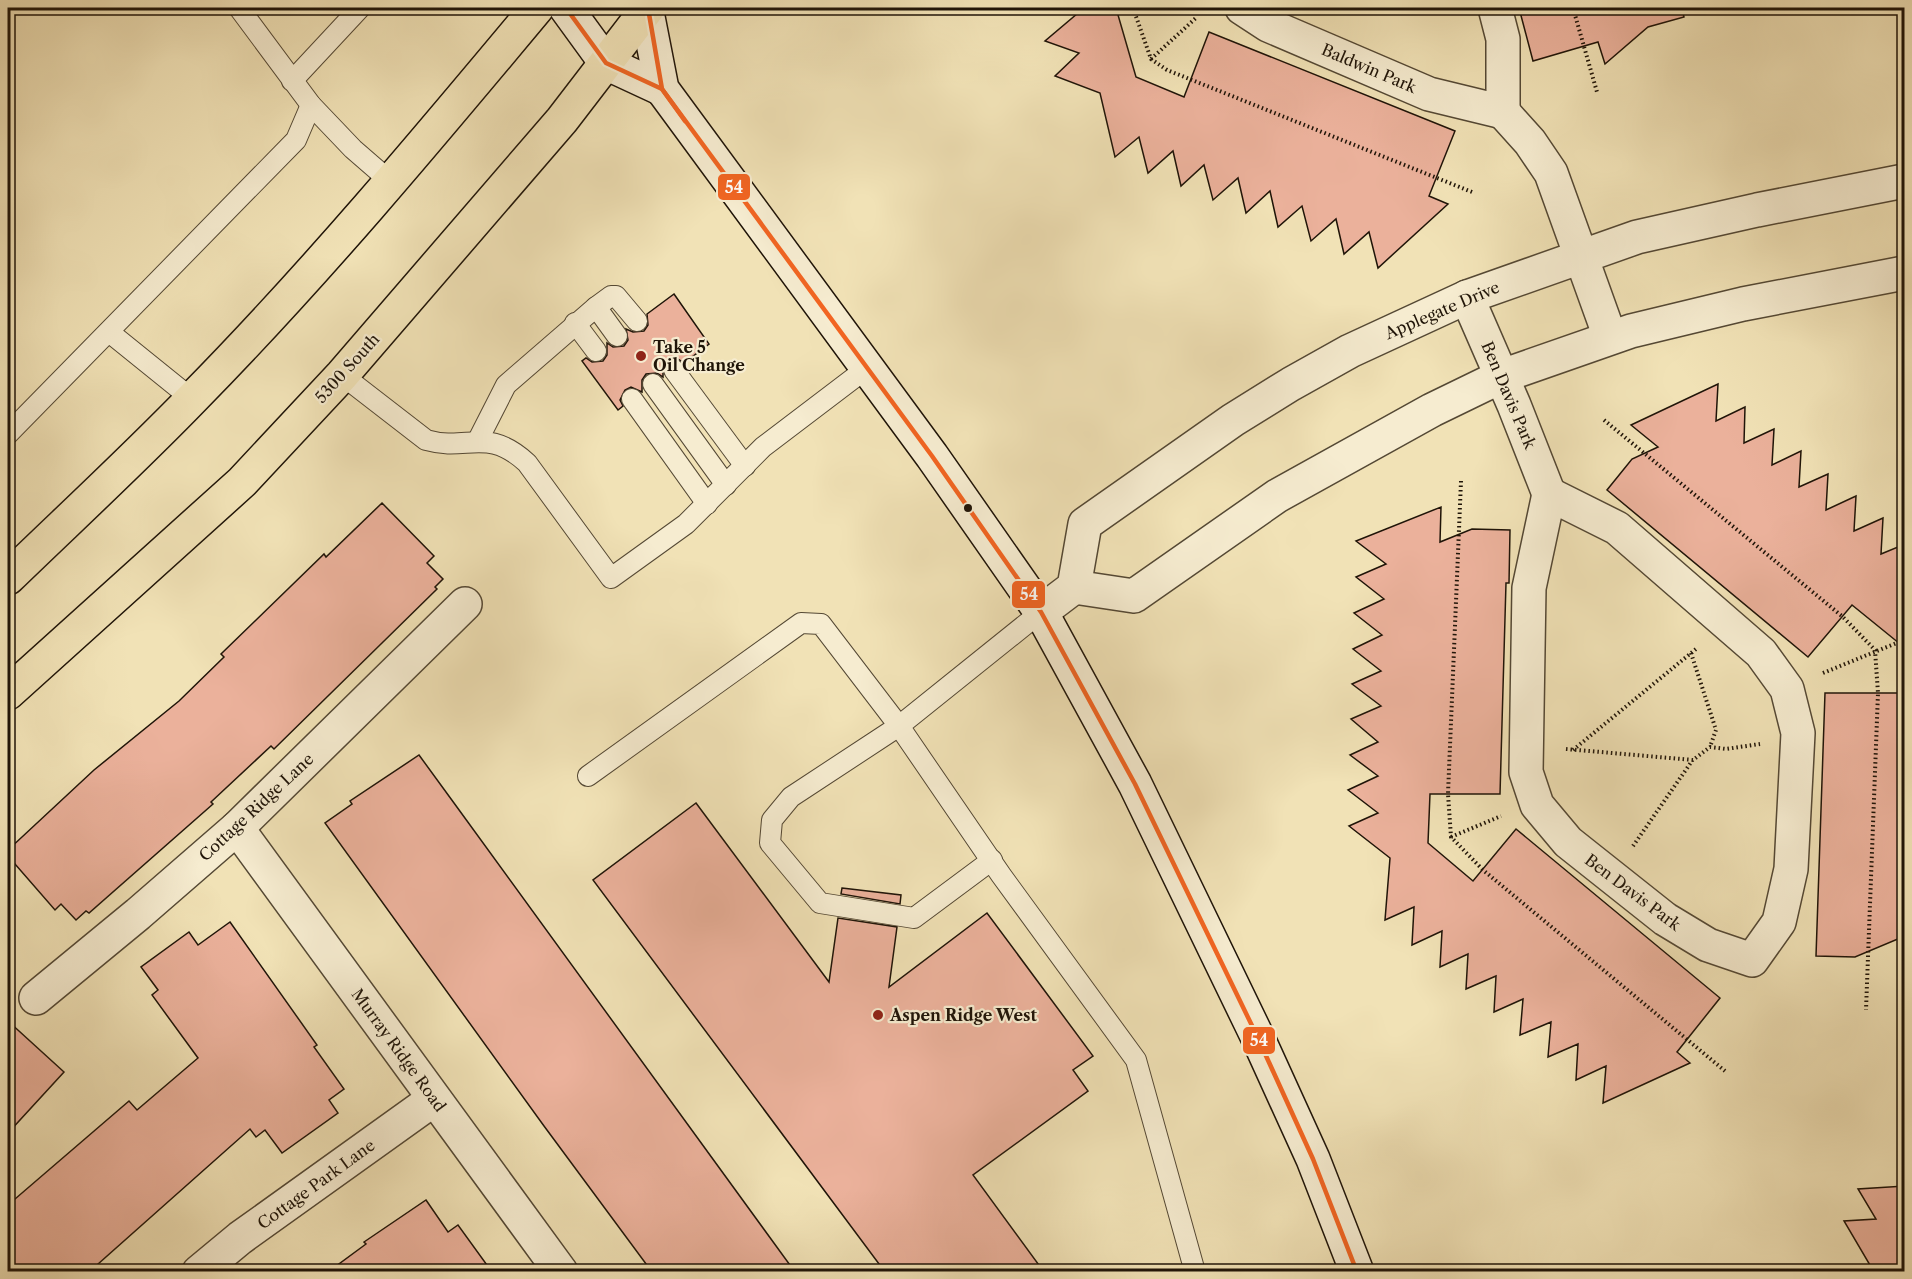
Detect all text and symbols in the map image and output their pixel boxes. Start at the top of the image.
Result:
street label: Baldwin Park [1319,39,1420,97]
line badge: 54 [717,173,751,201]
text: 54 [725,177,743,197]
street label: Applegate Drive [1381,277,1502,344]
street label: 5300 South [310,329,384,407]
place label: Take 5 Oil Change [653,337,745,375]
street label: Ben Davis Park [1477,338,1541,452]
marker: Take 5 Oil Change [634,349,648,363]
unlabelled marker [962,502,974,514]
line badge: 54 [1011,580,1046,609]
text: 54 [1020,584,1038,604]
street label: Cottage Ridge Lane [195,749,317,865]
street label: Ben Davis Park [1581,849,1686,935]
street label: Murray Ridge Road [348,985,451,1116]
place label: Aspen Ridge West [889,1005,1037,1025]
marker: Aspen Ridge West [871,1008,885,1022]
line badge: 54 [1242,1026,1276,1055]
text: 54 [1250,1030,1268,1050]
street label: Cottage Park Lane [253,1135,379,1233]

